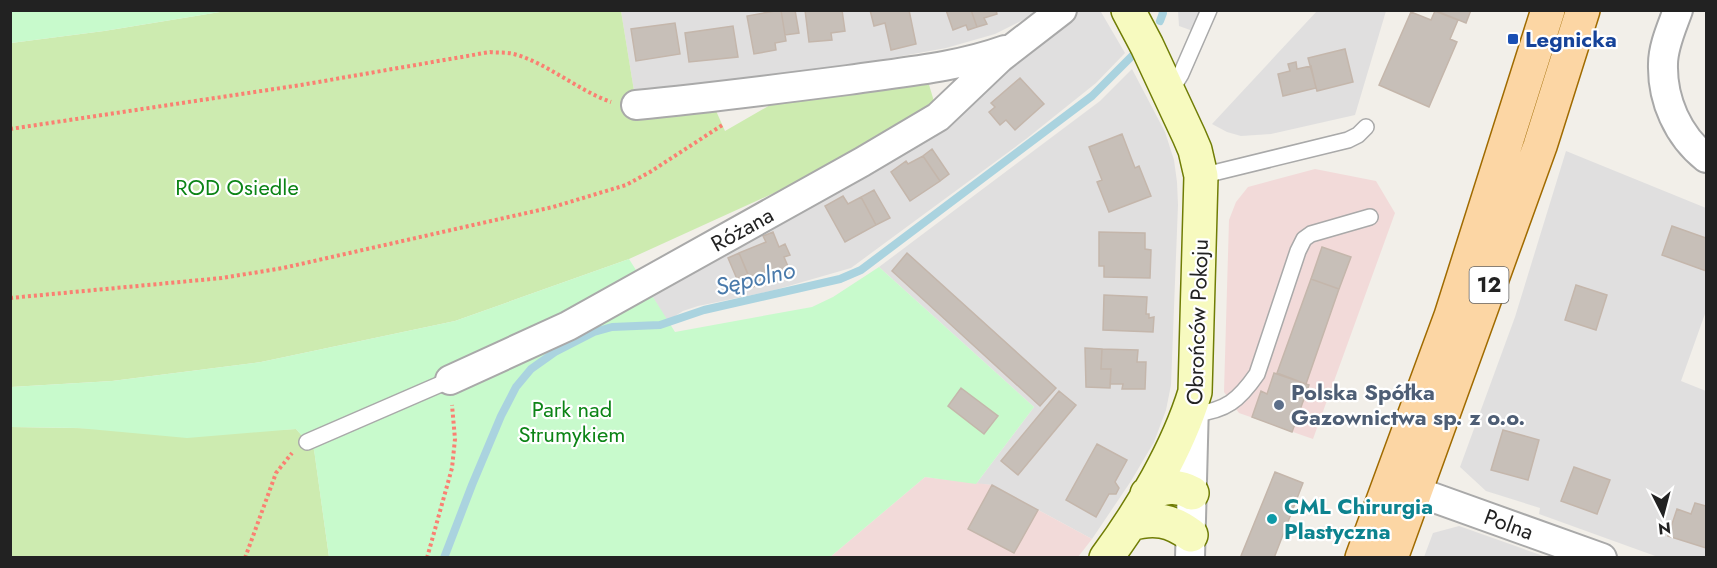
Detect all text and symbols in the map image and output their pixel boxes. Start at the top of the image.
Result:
place label: Legnicka [1525,23,1617,55]
marker: Legnicka [1506,32,1520,46]
park label: ROD Osiedle [175,171,299,203]
street label: Różana [705,199,779,259]
street label: Obrońców Pokoju [1178,238,1216,406]
water label: Sępolno [712,252,799,304]
road number: 12 [1470,267,1508,303]
place label: Polska Spółka Gazownictwa sp. z o.o. [1291,376,1525,433]
park label: Park nad Strumykiem [518,393,626,450]
marker: Polska Spółka Gazownictwa sp. z o.o. [1272,398,1286,412]
north arrow [1633,484,1693,544]
place label: CML Chirurgia Plastyczna [1284,490,1433,547]
street label: Polna [1480,500,1538,548]
marker: CML Chirurgia Plastyczna [1265,512,1279,526]
text: N [1657,516,1672,541]

